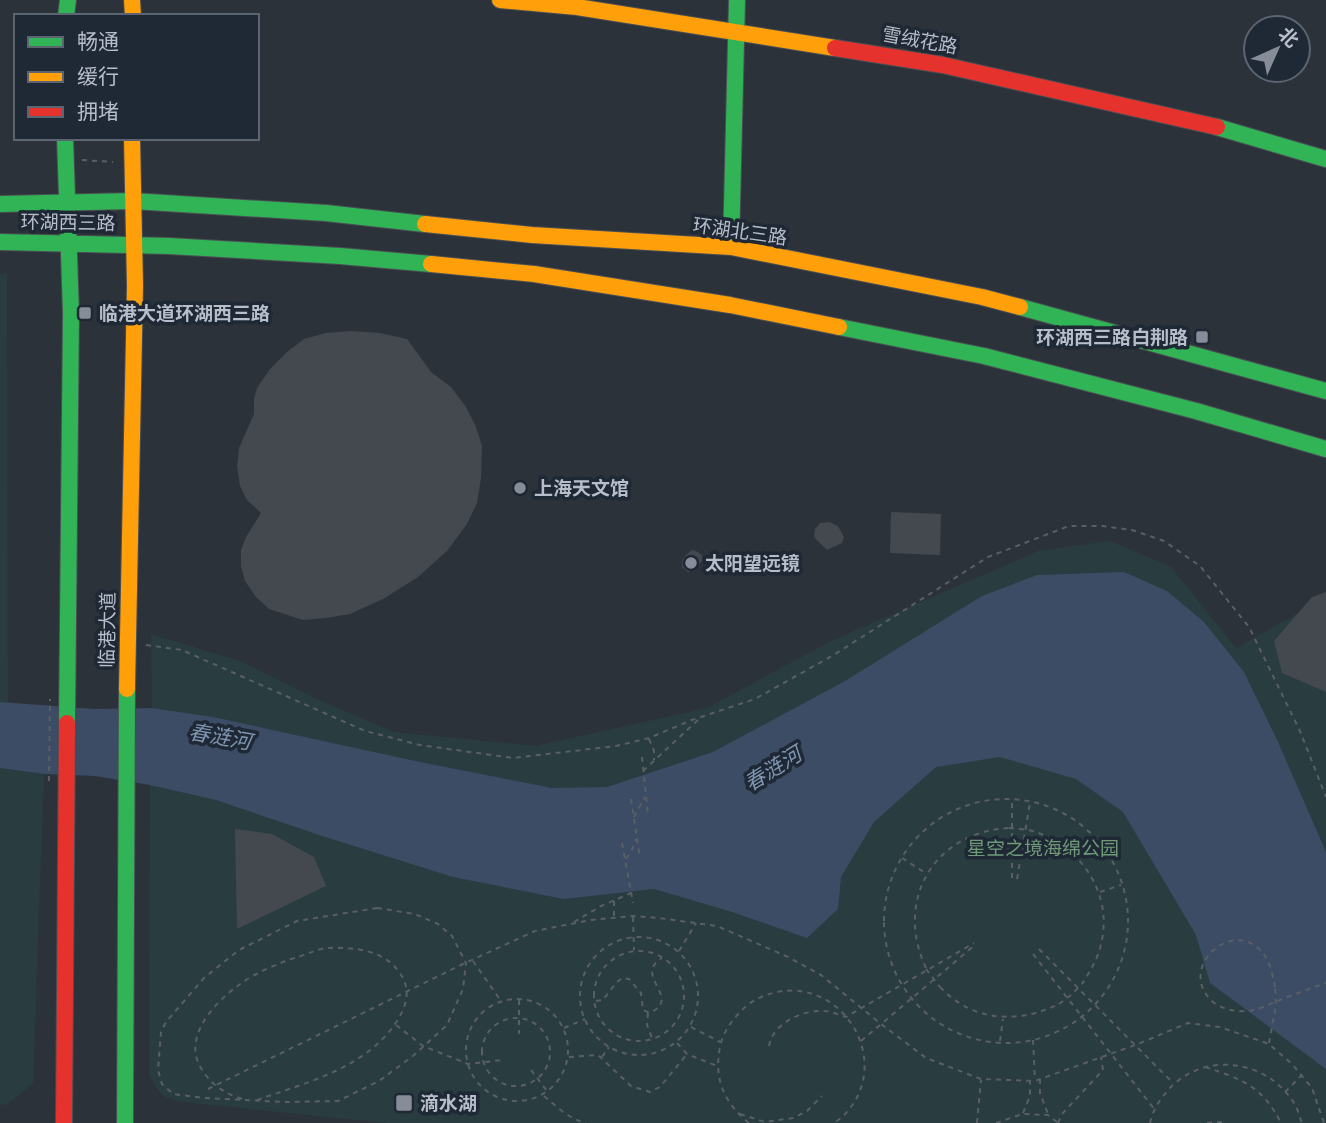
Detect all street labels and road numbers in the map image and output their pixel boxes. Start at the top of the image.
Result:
street label: 雪绒花路 [880,22,960,59]
street label: 环湖西三路 [20,209,116,236]
street label: 环湖北三路 [691,213,789,250]
street label: 临港大道 [94,592,121,668]

